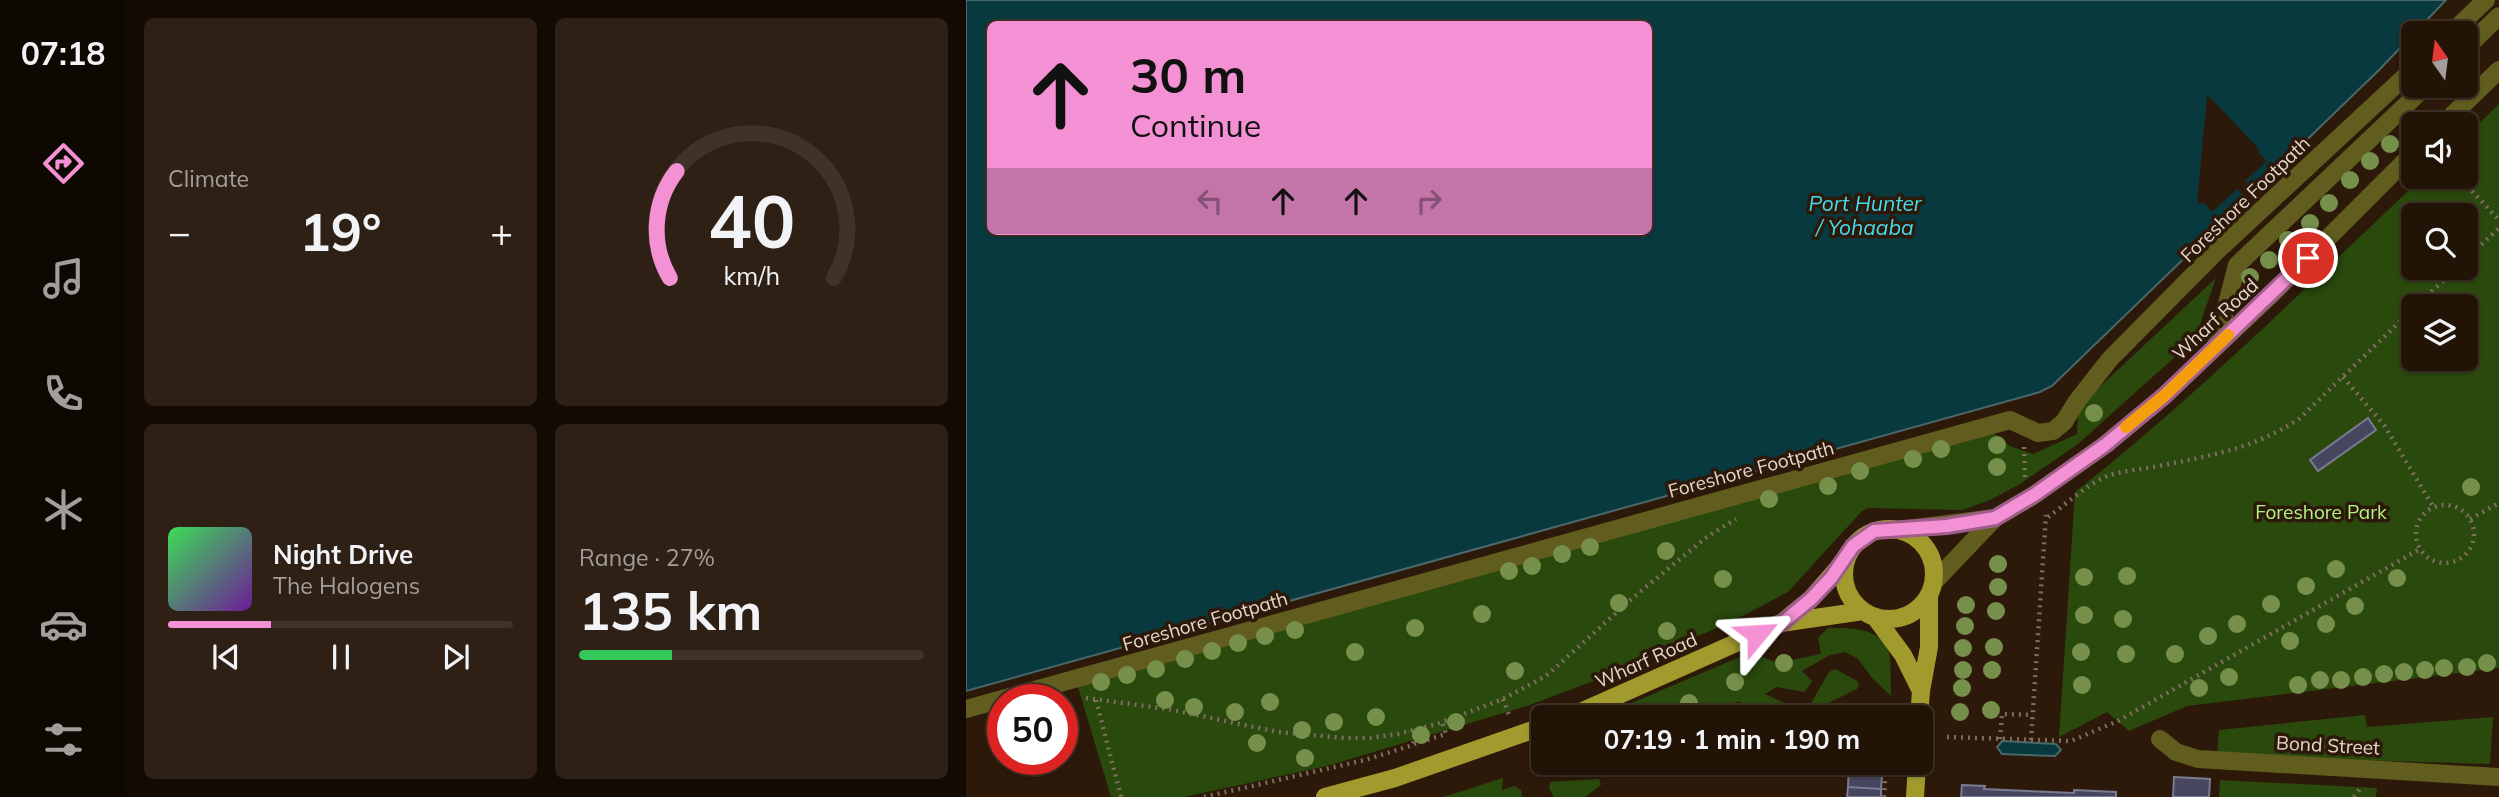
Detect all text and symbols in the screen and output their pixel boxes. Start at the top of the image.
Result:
north arrow [2401,21,2478,98]
map controls [2401,21,2478,371]
text: 07:18 [21,33,105,73]
text: 30 m [1130,44,1246,105]
icon: ahead [1015,49,1106,140]
text: Continue [1130,105,1261,145]
button: sound [2401,112,2478,189]
street label: Foreshore Footpath [2175,131,2315,267]
icon: directions [39,139,88,188]
text: Climate [168,164,249,193]
text: 40 [708,175,795,266]
icon: left [1191,182,1229,220]
icon: ahead [1264,182,1302,220]
icon: ahead [1337,182,1375,220]
icon: right [1410,182,1448,220]
water label: Port Hunter / Yohaaba [1808,190,1923,240]
text: 19° [299,199,382,264]
button: search [2401,203,2478,280]
text: − [168,208,191,256]
text: + [490,208,513,256]
pin [2278,228,2338,288]
icon: arrive [2289,239,2327,277]
icon: music [39,254,88,303]
text: km/h [723,260,780,291]
street label: Wharf Road [2167,273,2263,365]
button: layers [2401,294,2478,371]
icon: phone [39,369,88,418]
street label: Foreshore Footpath [1665,435,1837,503]
icon: climate [39,485,88,534]
park label: Foreshore Park [2255,500,2387,524]
text: Night Drive [273,538,413,571]
text: Range · 27% [579,543,715,572]
text: The Halogens [273,571,420,600]
text: 135 km [579,578,762,643]
street label: Foreshore Footpath [1120,586,1290,656]
position arrow [1720,597,1794,671]
icon: car [39,600,88,649]
street label: Wharf Road [1591,627,1701,693]
icon: previous [207,638,245,676]
icon: pause [322,638,360,676]
icon: next [437,638,475,676]
speed limit sign: 50 [987,684,1078,775]
icon: filters [39,715,88,764]
text: 07:19 · 1 min · 190 m [1604,723,1860,756]
street label: Bond Street [2276,730,2381,760]

